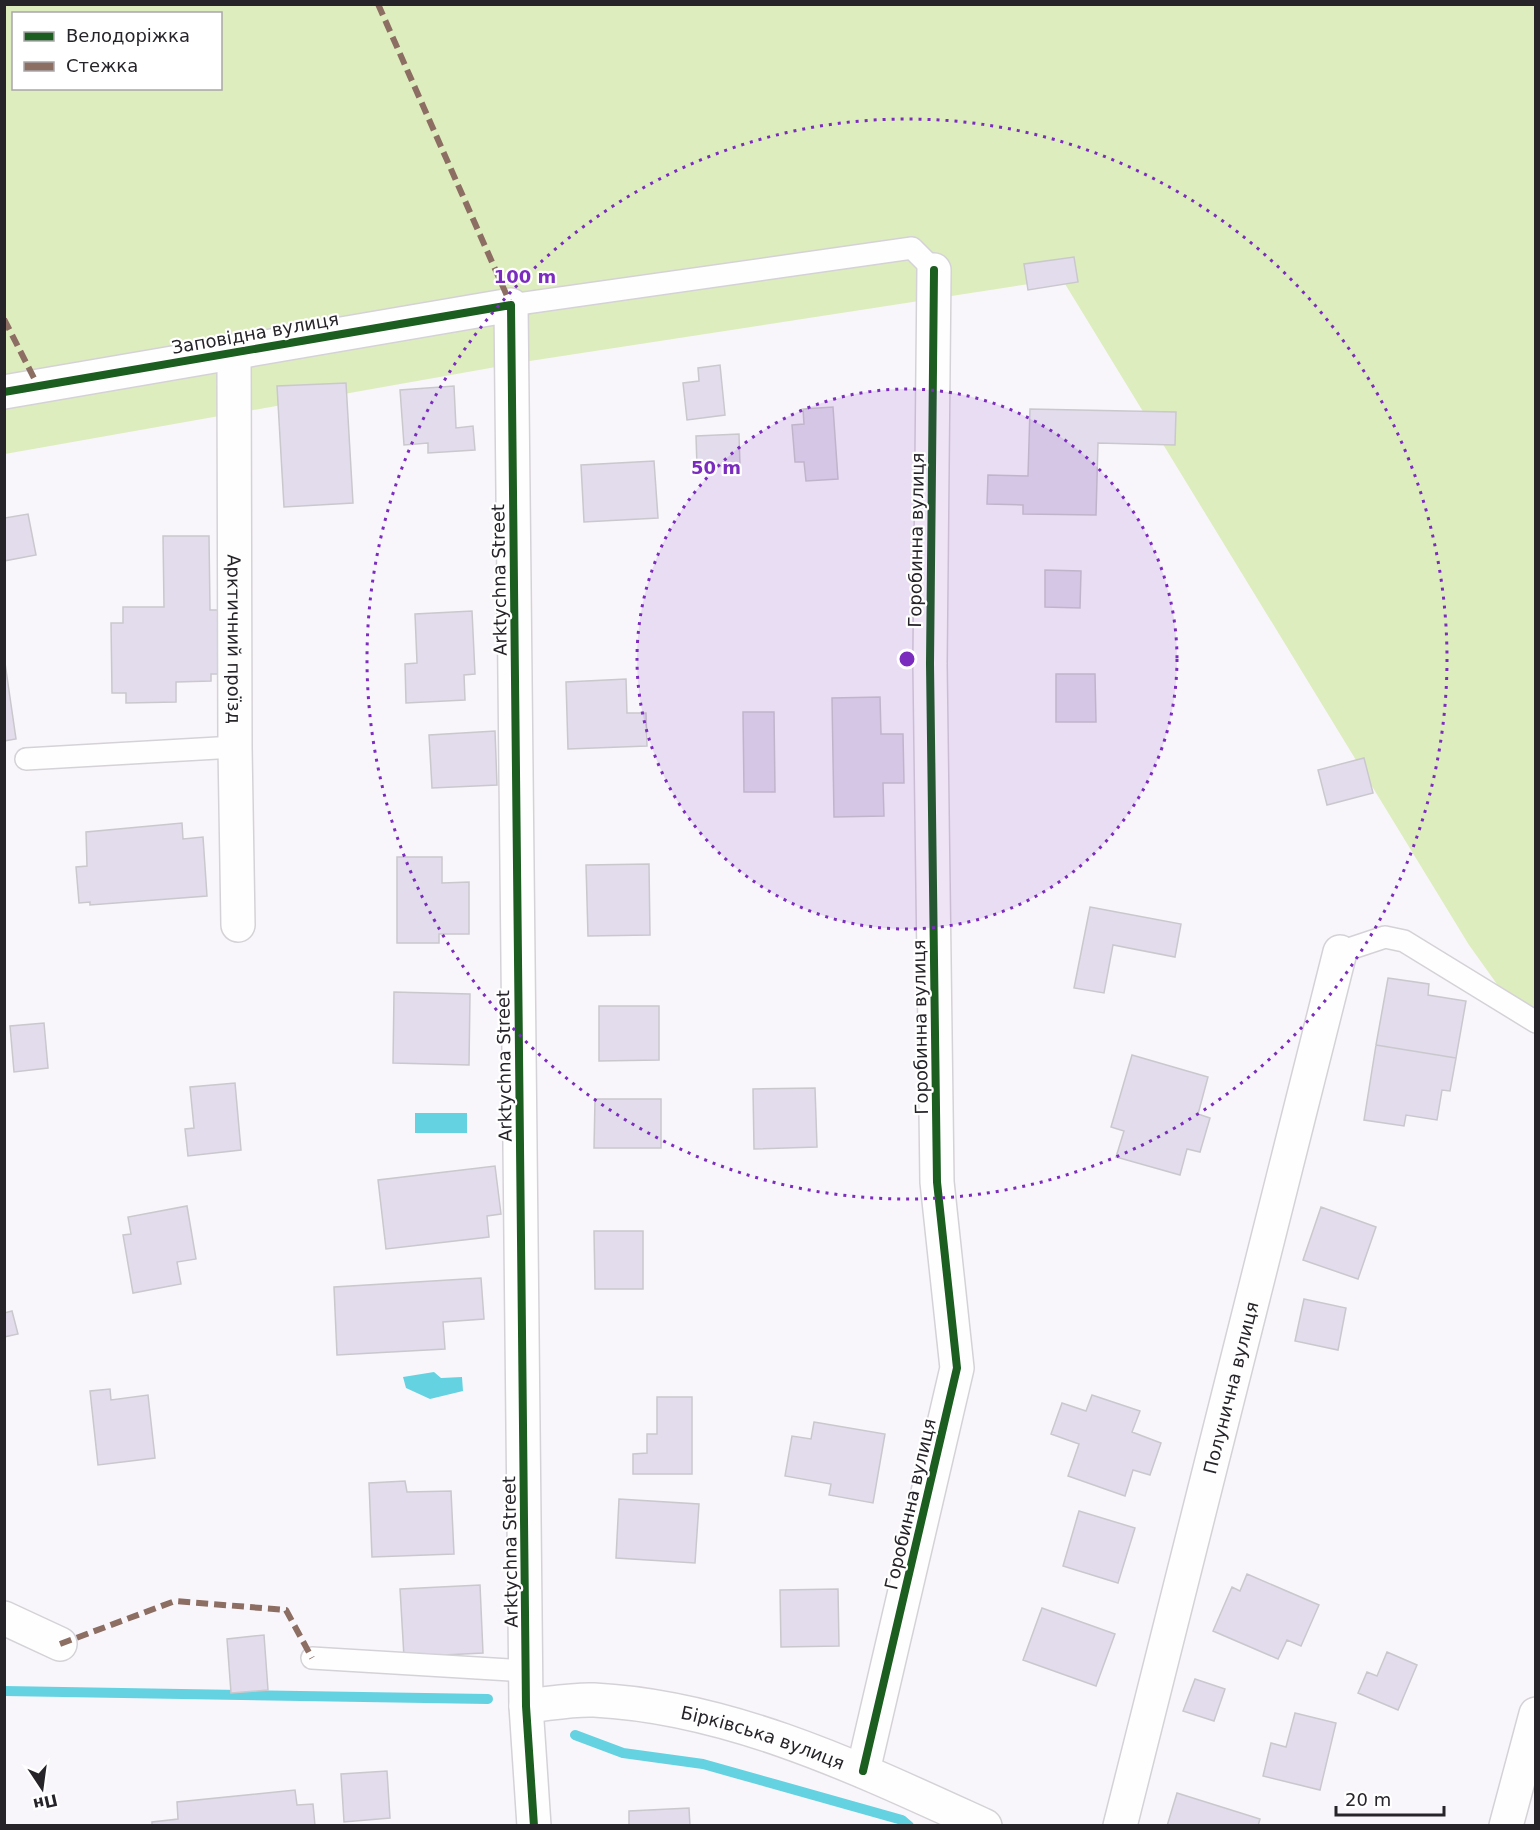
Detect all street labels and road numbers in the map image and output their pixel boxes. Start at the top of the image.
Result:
street label: Заповідна вулиця [170,308,340,358]
street label: Горобинна вулиця [904,452,928,628]
street label: Arktychna Street [487,504,511,656]
street label: Арктичний проїзд [224,554,245,724]
street label: Горобинна вулиця [908,939,932,1115]
street label: Arktychna Street [492,990,516,1142]
street label: Полунична вулиця [1199,1299,1262,1476]
street label: Горобинна вулиця [880,1416,940,1592]
street label: Arktychna Street [498,1476,522,1628]
street label: Бірківська вулиця [679,1701,848,1773]

